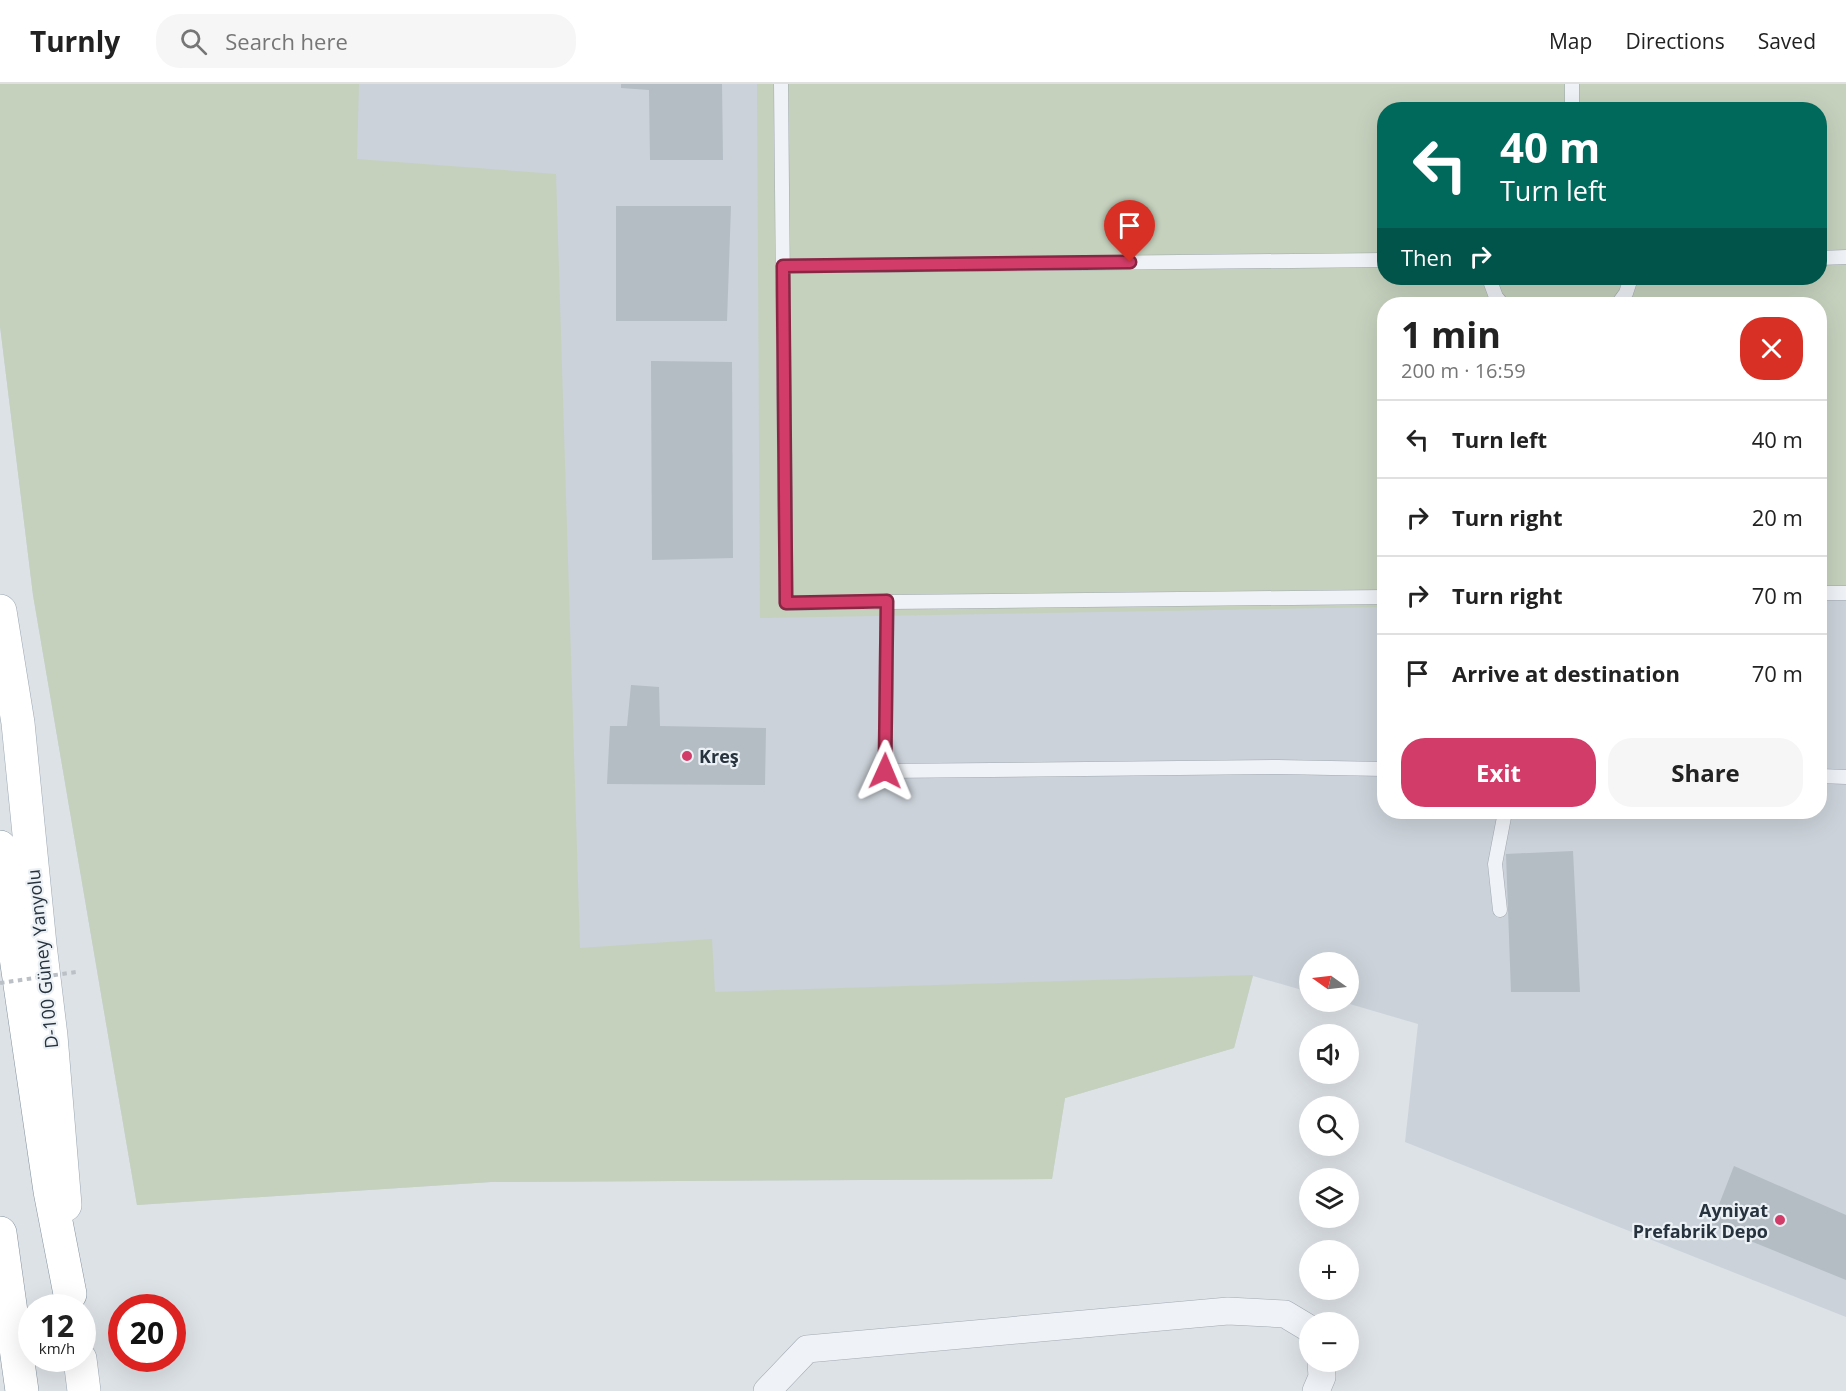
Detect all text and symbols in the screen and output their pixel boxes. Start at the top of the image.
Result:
search box [156,14,576,68]
text: Turnly [30,22,120,60]
icon: search [177,25,210,58]
text: Search here [225,26,348,56]
text: Map [1549,27,1592,55]
text: Directions [1625,27,1725,55]
text: Saved [1758,27,1816,55]
text: 40 m [1500,118,1600,175]
icon: left [1401,126,1479,204]
text: Turn left [1500,172,1607,209]
pin [1104,200,1155,262]
icon: arrive [1113,209,1146,242]
icon: right [1464,240,1497,273]
text: Then [1401,242,1452,272]
text: 1 min [1401,310,1501,359]
button: close [1740,317,1803,380]
text: 200 m · 16:59 [1401,357,1526,384]
icon: left [1401,423,1434,456]
text: Turn left [1452,424,1547,454]
text: 40 m [1752,424,1803,454]
icon: right [1401,501,1434,534]
text: Turn right [1452,502,1563,532]
text: 20 m [1752,502,1803,532]
icon: right [1401,579,1434,612]
text: Turn right [1452,580,1563,610]
text: 70 m [1752,580,1803,610]
icon: arrive [1401,657,1434,690]
text: Arrive at destination [1452,658,1680,688]
text: 70 m [1752,658,1803,688]
button: Exit [1401,738,1596,807]
button: Share [1608,738,1803,807]
position arrow [853,739,917,803]
place label: Kreş [699,744,739,768]
marker: Kreş [680,749,694,763]
street label: D-100 Güney Yanyolu [21,868,63,1050]
north arrow [1299,952,1359,1012]
map controls [1299,952,1359,1372]
button: sound [1299,1024,1359,1084]
button: search [1299,1096,1359,1156]
button: layers [1299,1168,1359,1228]
place label: Ayniyat Prefabrik Depo [1633,1198,1768,1243]
marker: Ayniyat Prefabrik Depo [1773,1213,1787,1227]
button: + [1299,1240,1359,1300]
speed limit sign: 20 [108,1294,186,1372]
text: 12 [40,1305,74,1346]
button: − [1299,1312,1359,1372]
text: km/h [39,1338,75,1358]

